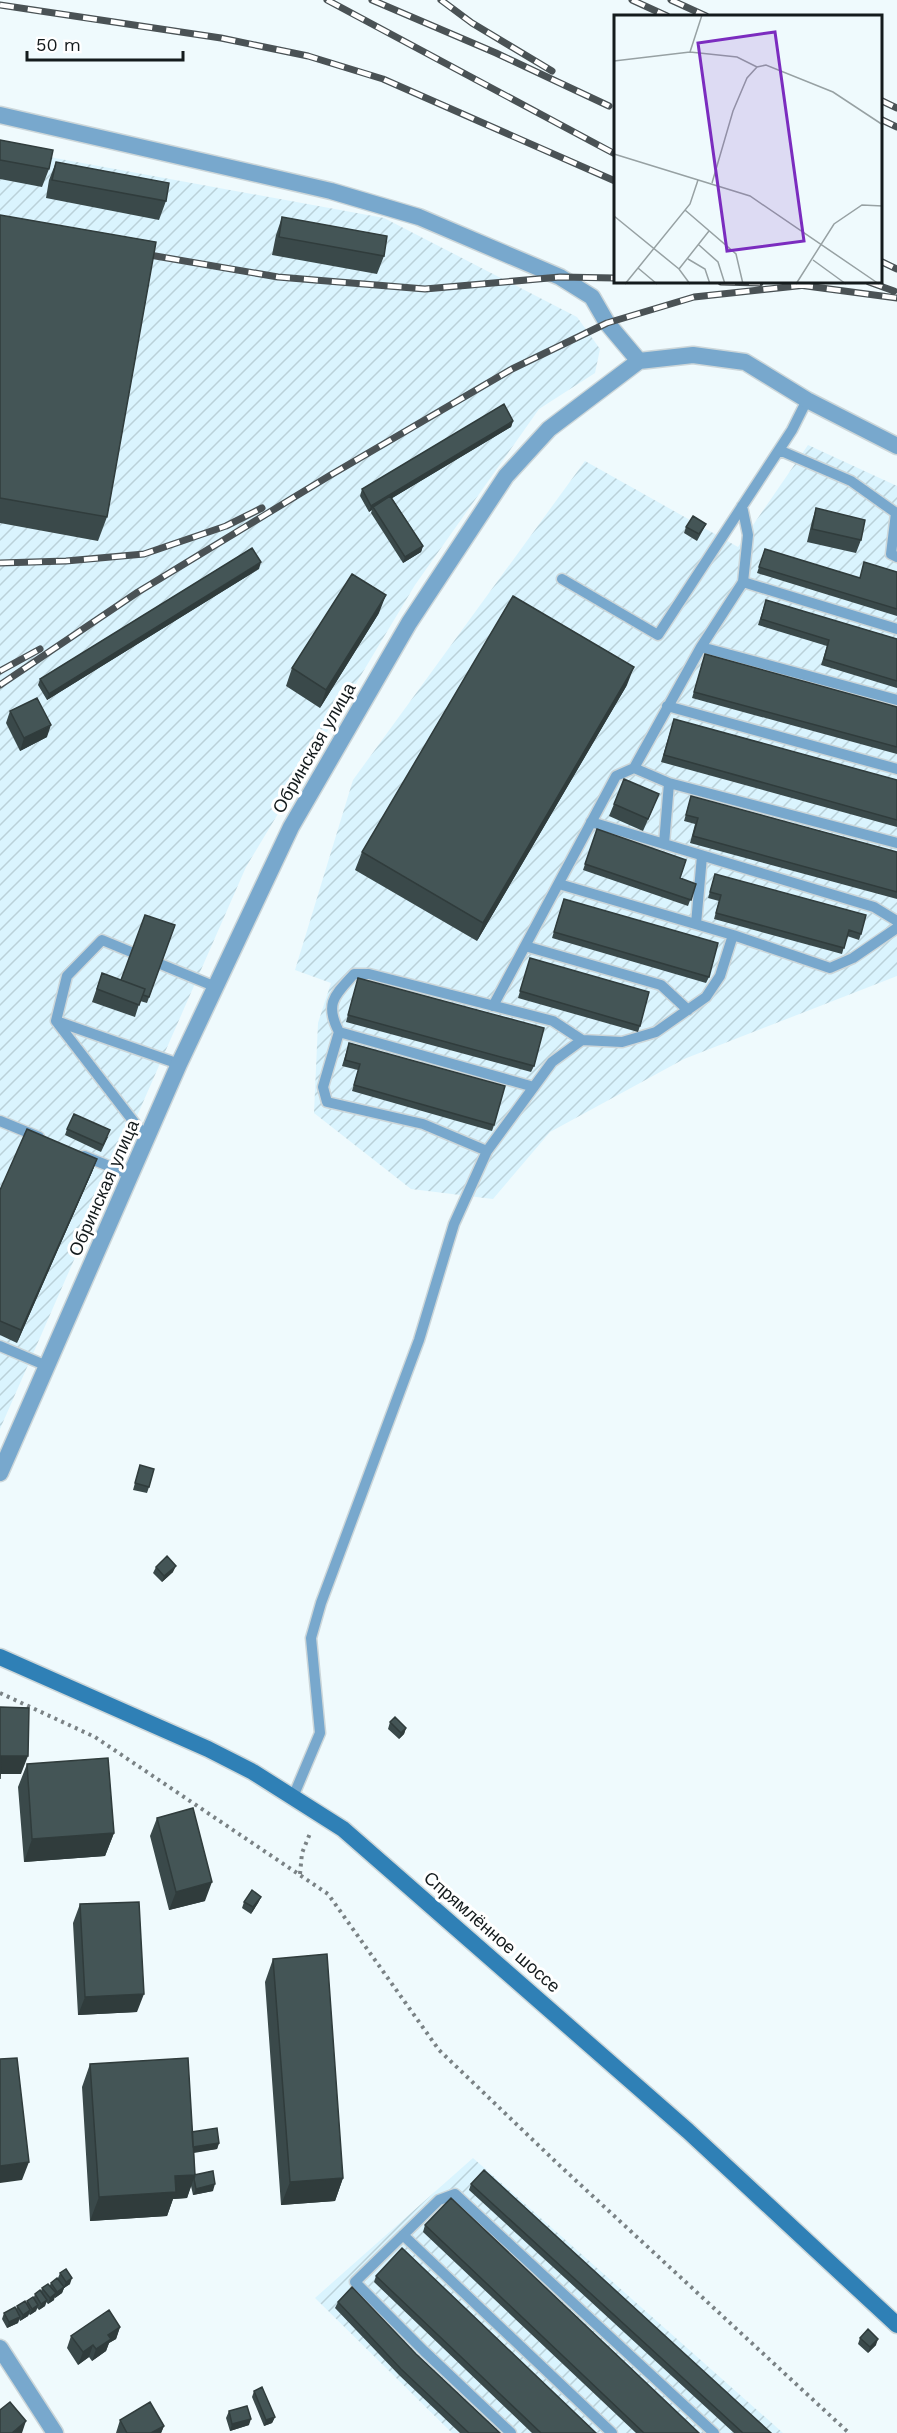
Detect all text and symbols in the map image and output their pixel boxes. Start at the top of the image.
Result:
inset map [614,15,882,284]
scale bar [27,24,183,62]
text: 50 m [36,34,81,55]
street label: Обринская улица [268,678,360,817]
street label: Обринская улица [64,1115,143,1259]
street label: Спрямлённое шоссе [420,1867,565,1997]

